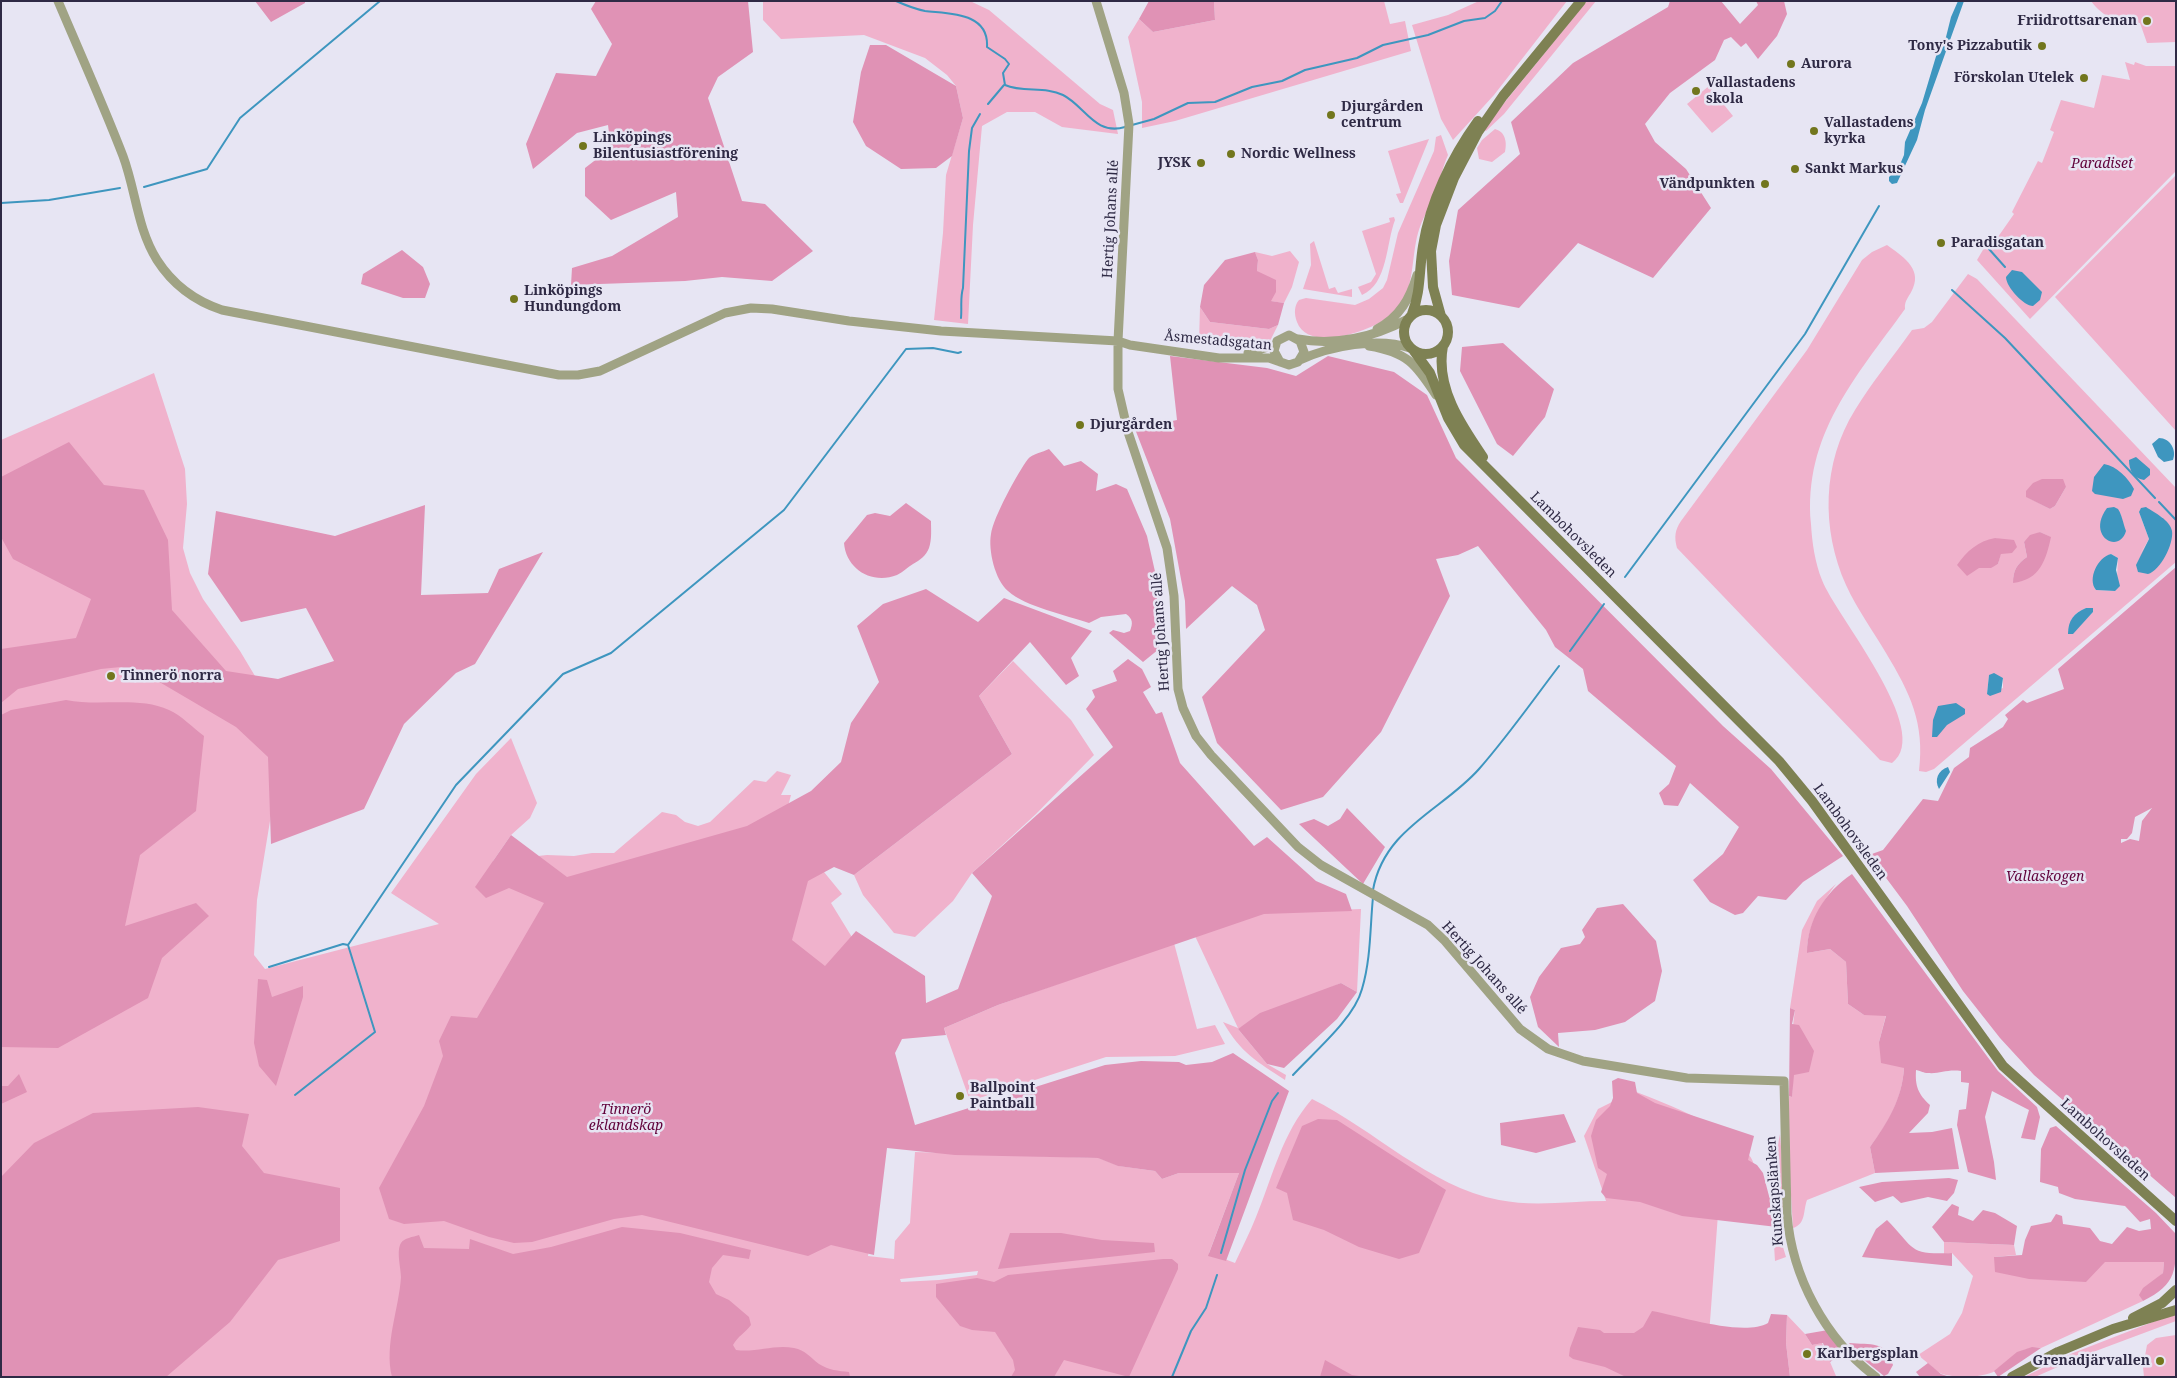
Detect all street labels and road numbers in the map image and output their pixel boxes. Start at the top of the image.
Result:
street label: Hertig Johans allé [1100,159,1122,279]
street label: Åsmestadsgatan [1163,328,1273,354]
street label: Lambohovsleden [1526,488,1620,582]
street label: Hertig Johans allé [1148,572,1174,692]
street label: Lambohovsleden [1809,781,1891,883]
street label: Hertig Johans allé [1438,918,1530,1018]
street label: Lambohovsleden [2057,1095,2153,1185]
street label: Kunskapslänken [1763,1135,1787,1247]

